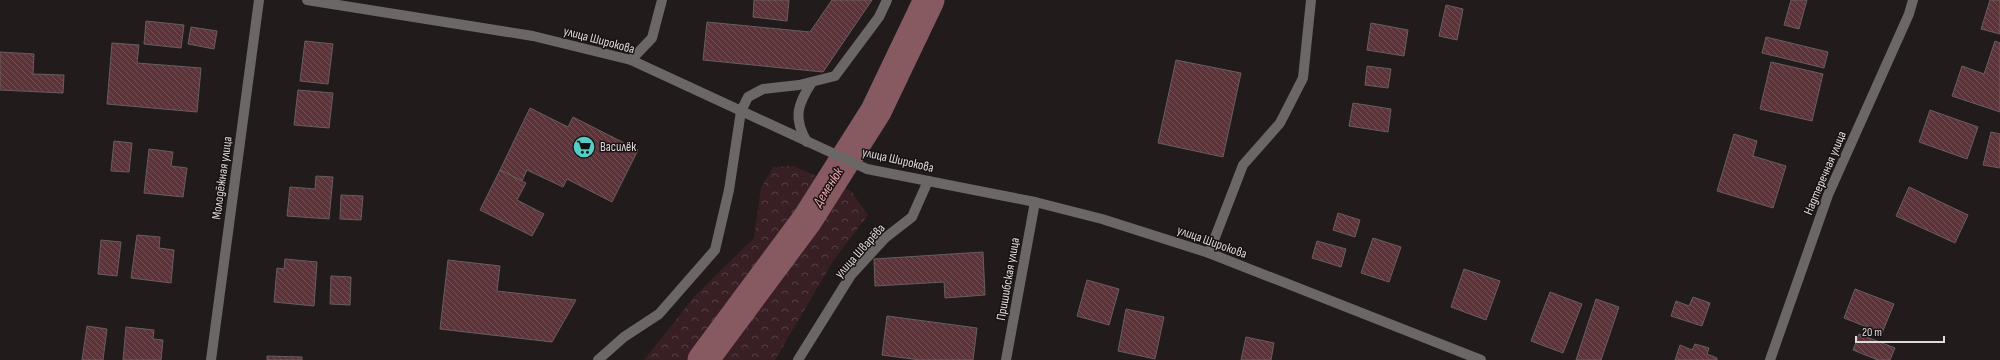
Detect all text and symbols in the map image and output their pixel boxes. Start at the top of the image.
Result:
street label: улица Широкова [562,23,636,57]
street label: Надтеречная улица [1800,129,1850,217]
supermarket icon: Василёк [571,134,597,160]
street label: Молодёжная улица [208,135,236,221]
place label: Василёк [600,139,636,155]
street label: улица Широкова [861,144,935,176]
water label: Деменюк [809,164,847,210]
street label: улица Шварёва [831,220,889,282]
street label: улица Широкова [1175,222,1249,262]
street label: Пришибская улица [993,236,1023,322]
scale bar [1856,318,1944,344]
text: 20 m [1862,325,1882,340]

